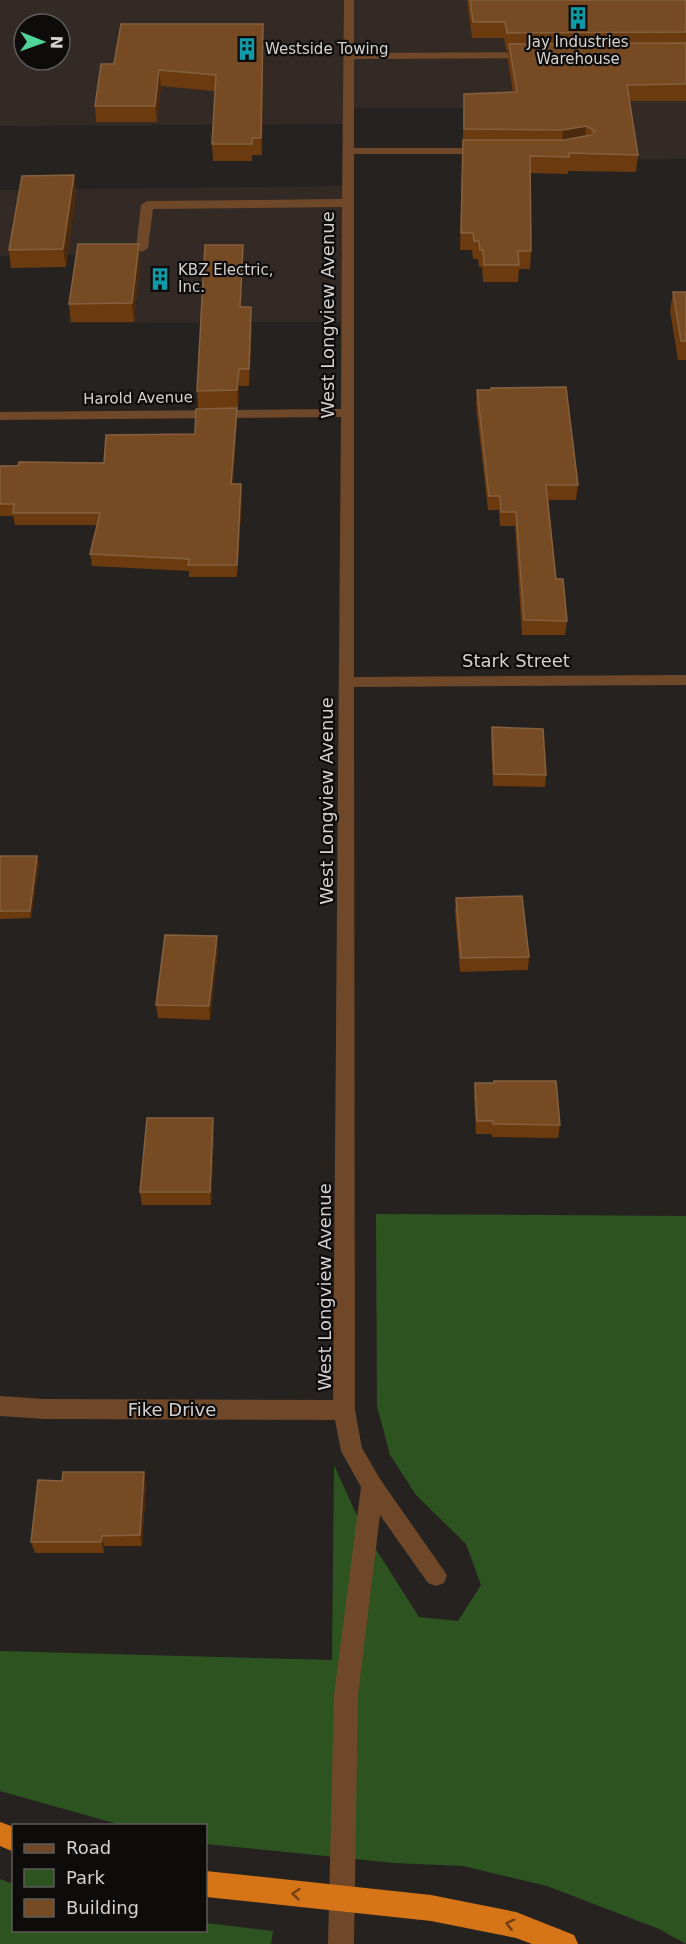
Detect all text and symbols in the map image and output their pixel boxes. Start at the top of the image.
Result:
building icon: Jay Industries Warehouse [565,5,591,31]
north arrow [12,12,72,72]
place label: Jay Industries Warehouse [526,33,629,68]
text: N [47,35,66,49]
building icon: Westside Towing [234,36,260,62]
place label: Westside Towing [265,40,389,58]
street label: West Longview Avenue [317,211,338,419]
place label: KBZ Electric, Inc. [178,261,274,296]
building icon: KBZ Electric, Inc. [147,266,173,292]
street label: Harold Avenue [83,388,193,408]
street label: Stark Street [462,650,570,671]
street label: West Longview Avenue [316,697,337,905]
street label: West Longview Avenue [314,1183,335,1391]
street label: Fike Drive [128,1399,216,1420]
legend [12,1824,207,1932]
text: Road [66,1837,111,1858]
text: Park [66,1867,105,1888]
one-way arrow [292,1888,301,1901]
text: Building [66,1897,139,1918]
one-way arrow [505,1918,515,1931]

